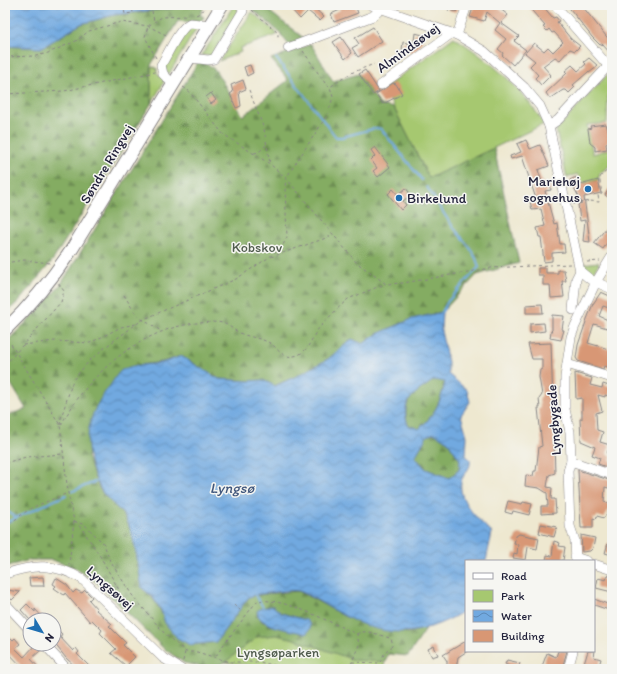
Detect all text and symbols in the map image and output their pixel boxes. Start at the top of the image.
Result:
street label: Almindsøvej [373,20,443,76]
street label: Søndre Ringvej [77,121,137,207]
place label: Mariehøj sognehus [523,173,580,206]
marker: Mariehøj sognehus [583,184,593,194]
place label: Birkelund [407,190,467,207]
marker: Birkelund [394,193,404,203]
park label: Kobskov [232,239,283,256]
street label: Lyngbygade [543,384,565,456]
water label: Lyngsø [210,479,256,497]
legend [465,560,595,652]
street label: Lyngsøvej [83,562,137,614]
text: Road [501,569,527,583]
text: Park [501,589,525,603]
text: Water [501,609,532,623]
north arrow [22,612,62,652]
text: Building [501,629,545,643]
text: N [42,631,57,645]
park label: Lyngsøparken [237,644,320,661]

